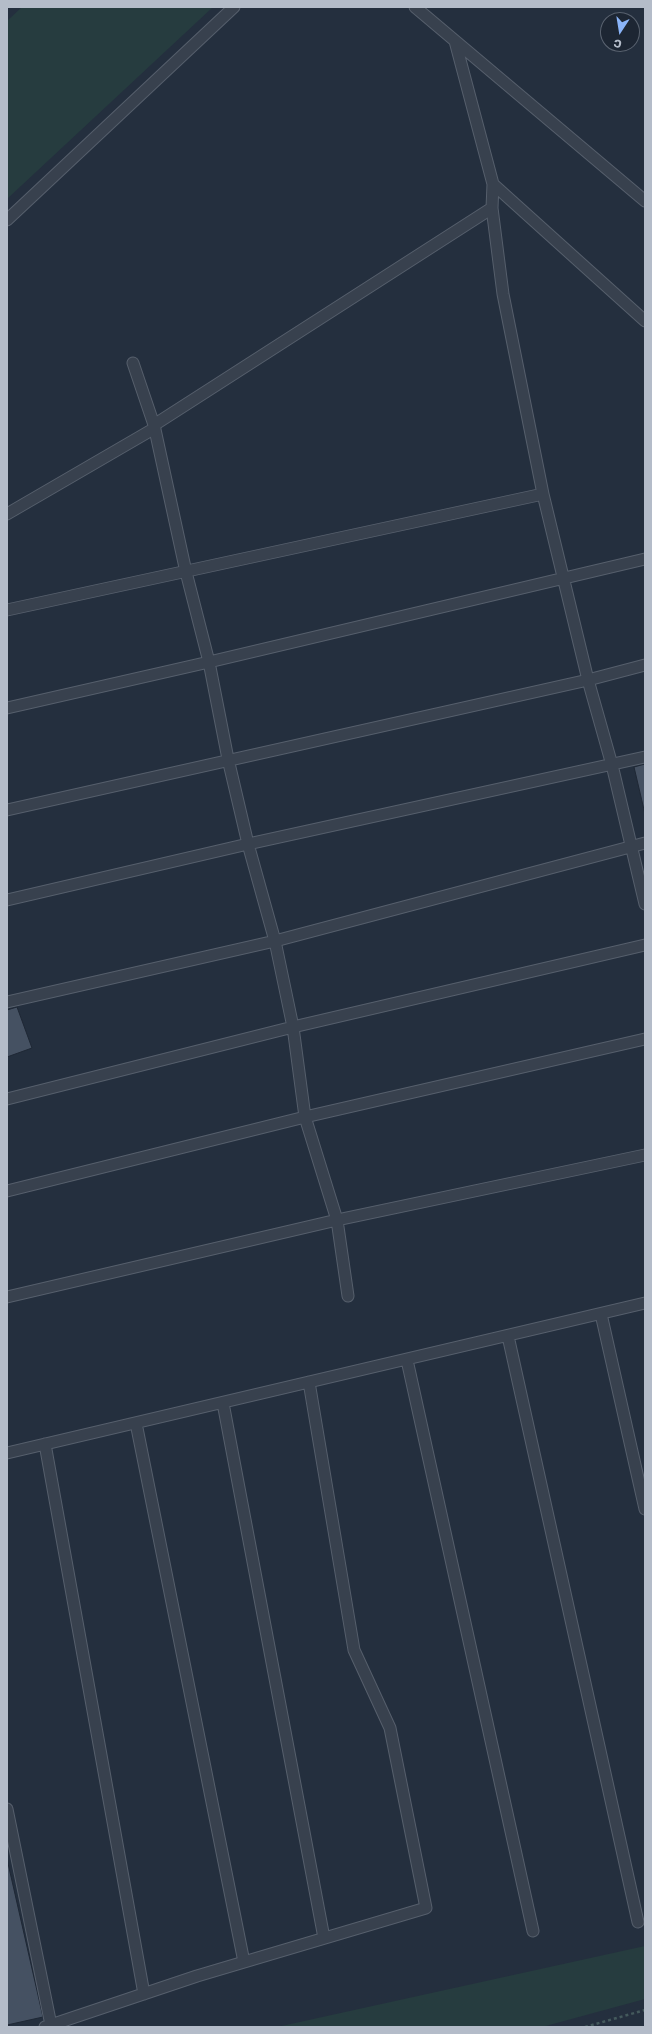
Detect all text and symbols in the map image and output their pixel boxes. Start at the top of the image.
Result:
north arrow [600,12,640,52]
text: С [612,36,623,50]

